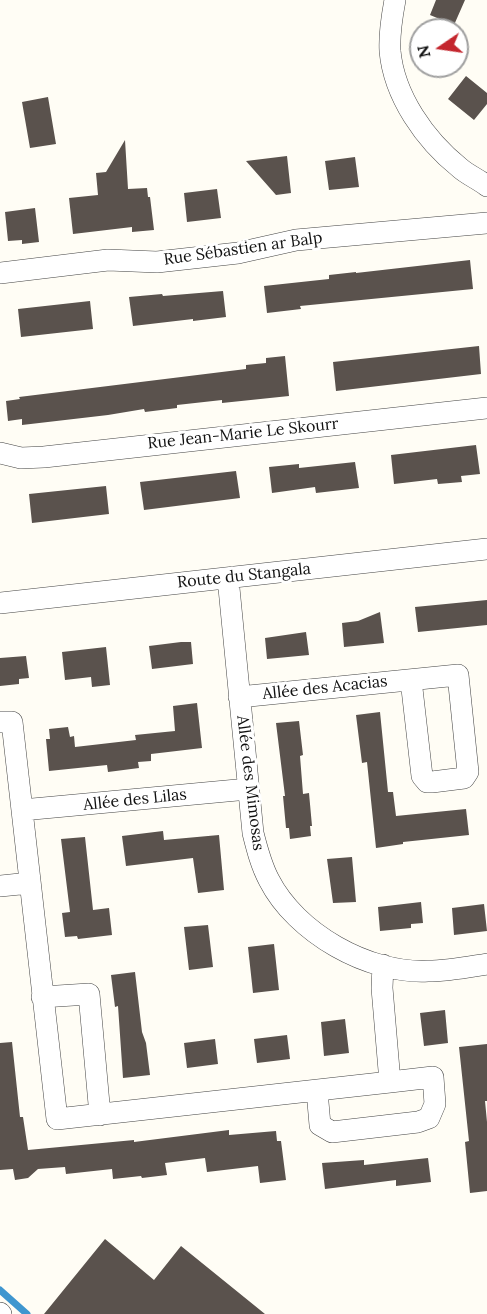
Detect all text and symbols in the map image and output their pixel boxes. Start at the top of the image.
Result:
north arrow [409,18,469,78]
text: N [412,43,435,60]
street label: Rue Sébastien ar Balp [162,228,324,270]
street label: Rue Jean-Marie Le Skourr [146,414,340,454]
street label: Route du Stangala [176,559,312,593]
street label: Allée des Acacias [262,672,388,704]
street label: Allée des Mimosas [232,714,268,852]
street label: Allée des Lilas [82,785,188,815]

